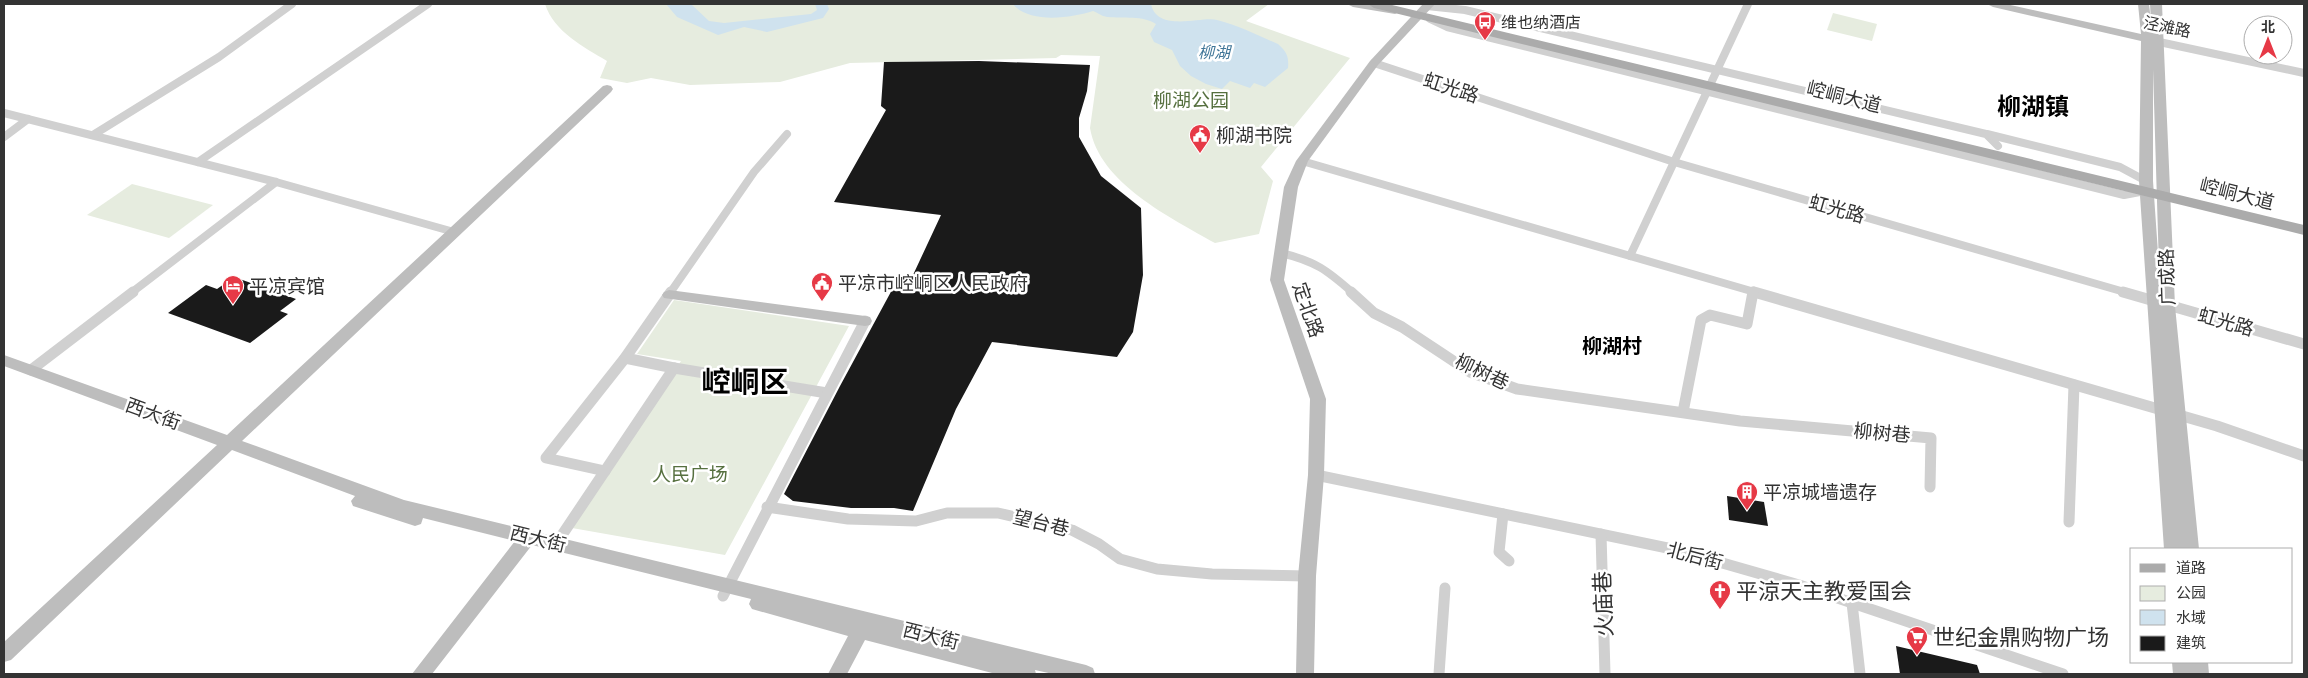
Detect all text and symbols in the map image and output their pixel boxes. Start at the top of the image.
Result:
bus stop icon: 维也纳酒店 [1473,10,1497,41]
place label: 维也纳酒店 [1501,12,1581,33]
street label: 泾滩路 [2141,12,2193,42]
north arrow [2243,15,2293,65]
text: 北 [2261,18,2275,36]
water label: 柳湖 [1198,42,1233,63]
street label: 虹光路 [1420,67,1482,109]
street label: 崆峒大道 [1804,76,1884,118]
park label: 柳湖公园 [1153,88,1229,113]
district label: 柳湖镇 [1997,91,2069,122]
public building icon: 柳湖书院 [1188,123,1212,154]
place label: 柳湖书院 [1216,123,1292,148]
street label: 崆峒大道 [2197,173,2277,215]
street label: 虹光路 [1806,189,1868,229]
street label: 广成路 [2154,248,2180,306]
public building icon: 平凉市崆峒区人民政府 [810,271,834,302]
place label: 平凉市崆峒区人民政府 [838,271,1028,296]
hotel icon: 平凉宾馆 [221,274,245,305]
place label: 平凉宾馆 [249,274,325,299]
street label: 定北路 [1287,279,1329,341]
street label: 虹光路 [2195,302,2257,342]
district label: 柳湖村 [1582,333,1642,359]
street label: 柳树巷 [1451,349,1513,395]
district label: 崆峒区 [701,363,789,400]
street label: 西大街 [122,393,184,435]
street label: 柳树巷 [1853,418,1911,448]
park label: 人民广场 [652,462,728,487]
building icon: 平凉城墙遗存 [1735,480,1759,511]
place label: 平凉城墙遗存 [1763,480,1877,505]
street label: 望台巷 [1010,504,1072,542]
street label: 西大街 [507,520,569,558]
street label: 北后街 [1664,537,1726,575]
legend [2130,548,2293,663]
text: 道路 [2176,558,2206,577]
street label: 火庙巷 [1588,571,1618,637]
place label: 平涼天主教爱国会 [1736,577,1912,605]
church icon: 平涼天主教爱国会 [1708,579,1732,610]
text: 公园 [2176,583,2206,602]
text: 水域 [2176,608,2206,627]
street label: 西大街 [900,617,962,655]
place label: 世纪金鼎购物广场 [1933,623,2109,651]
supermarket icon: 世纪金鼎购物广场 [1905,625,1929,656]
text: 建筑 [2176,633,2206,652]

